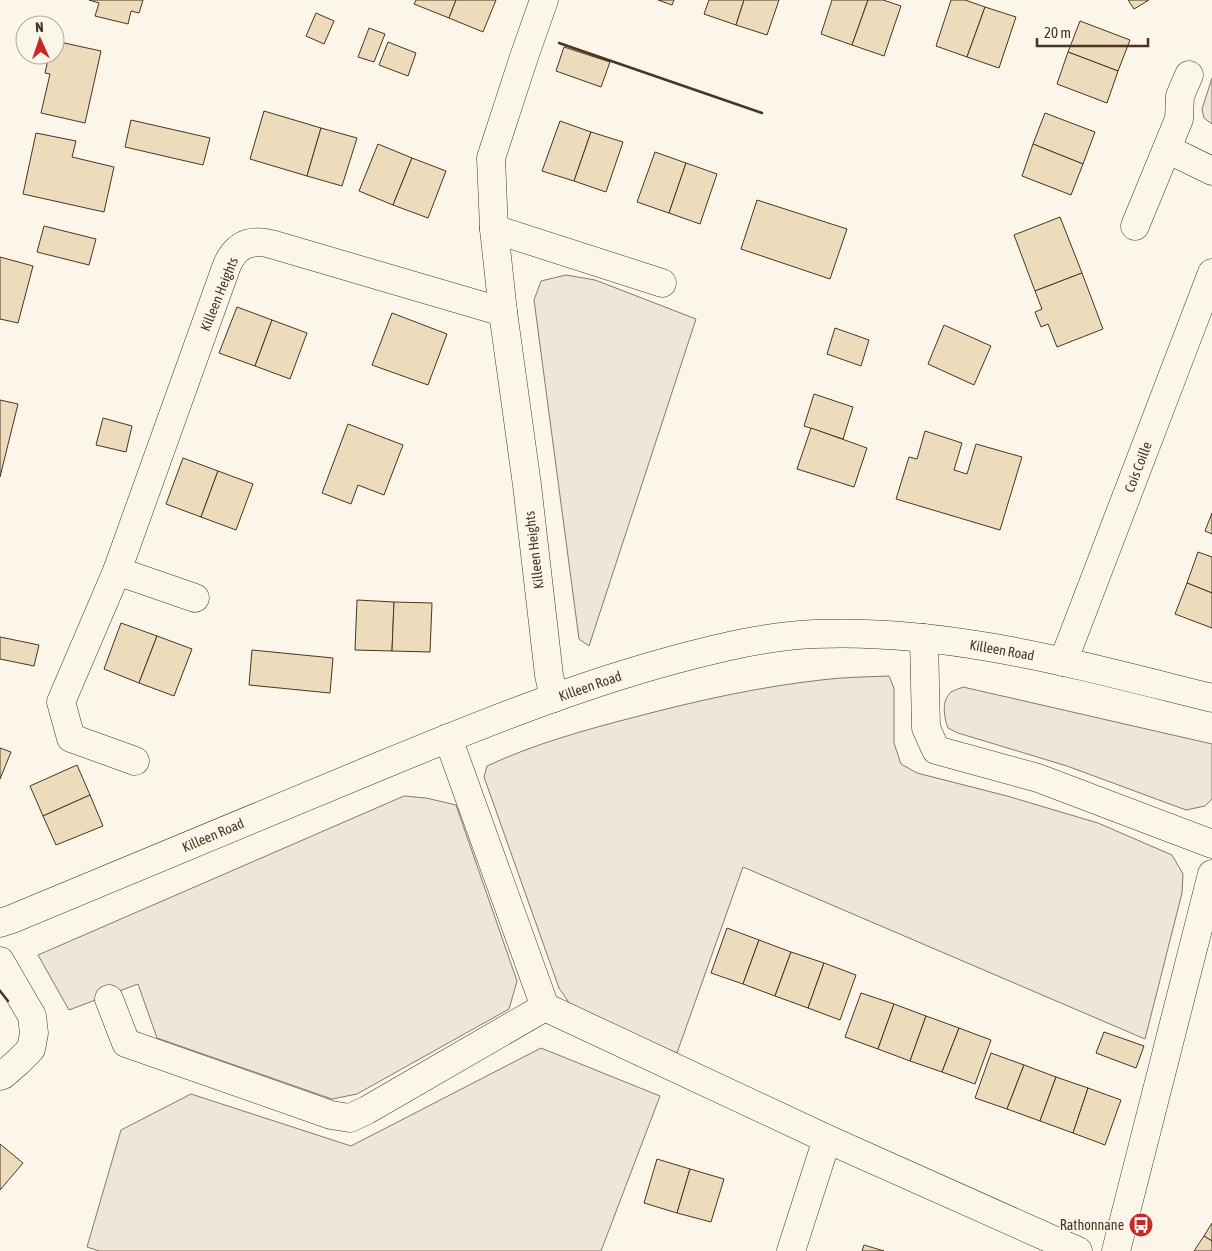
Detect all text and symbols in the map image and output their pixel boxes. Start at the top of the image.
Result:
north arrow [15,15,65,65]
scale bar [1037,15,1148,47]
text: N [35,19,44,35]
text: 20 m [1044,24,1071,41]
street label: Killeen Heights [197,255,241,333]
street label: Cois Coille [1121,440,1155,494]
street label: Killeen Heights [521,510,547,590]
street label: Killeen Road [968,636,1036,664]
street label: Killeen Road [556,668,624,704]
street label: Killeen Road [180,815,246,855]
bus stop icon: Rathonnane [1128,1212,1154,1238]
place label: Rathonnane [1060,1217,1124,1233]

